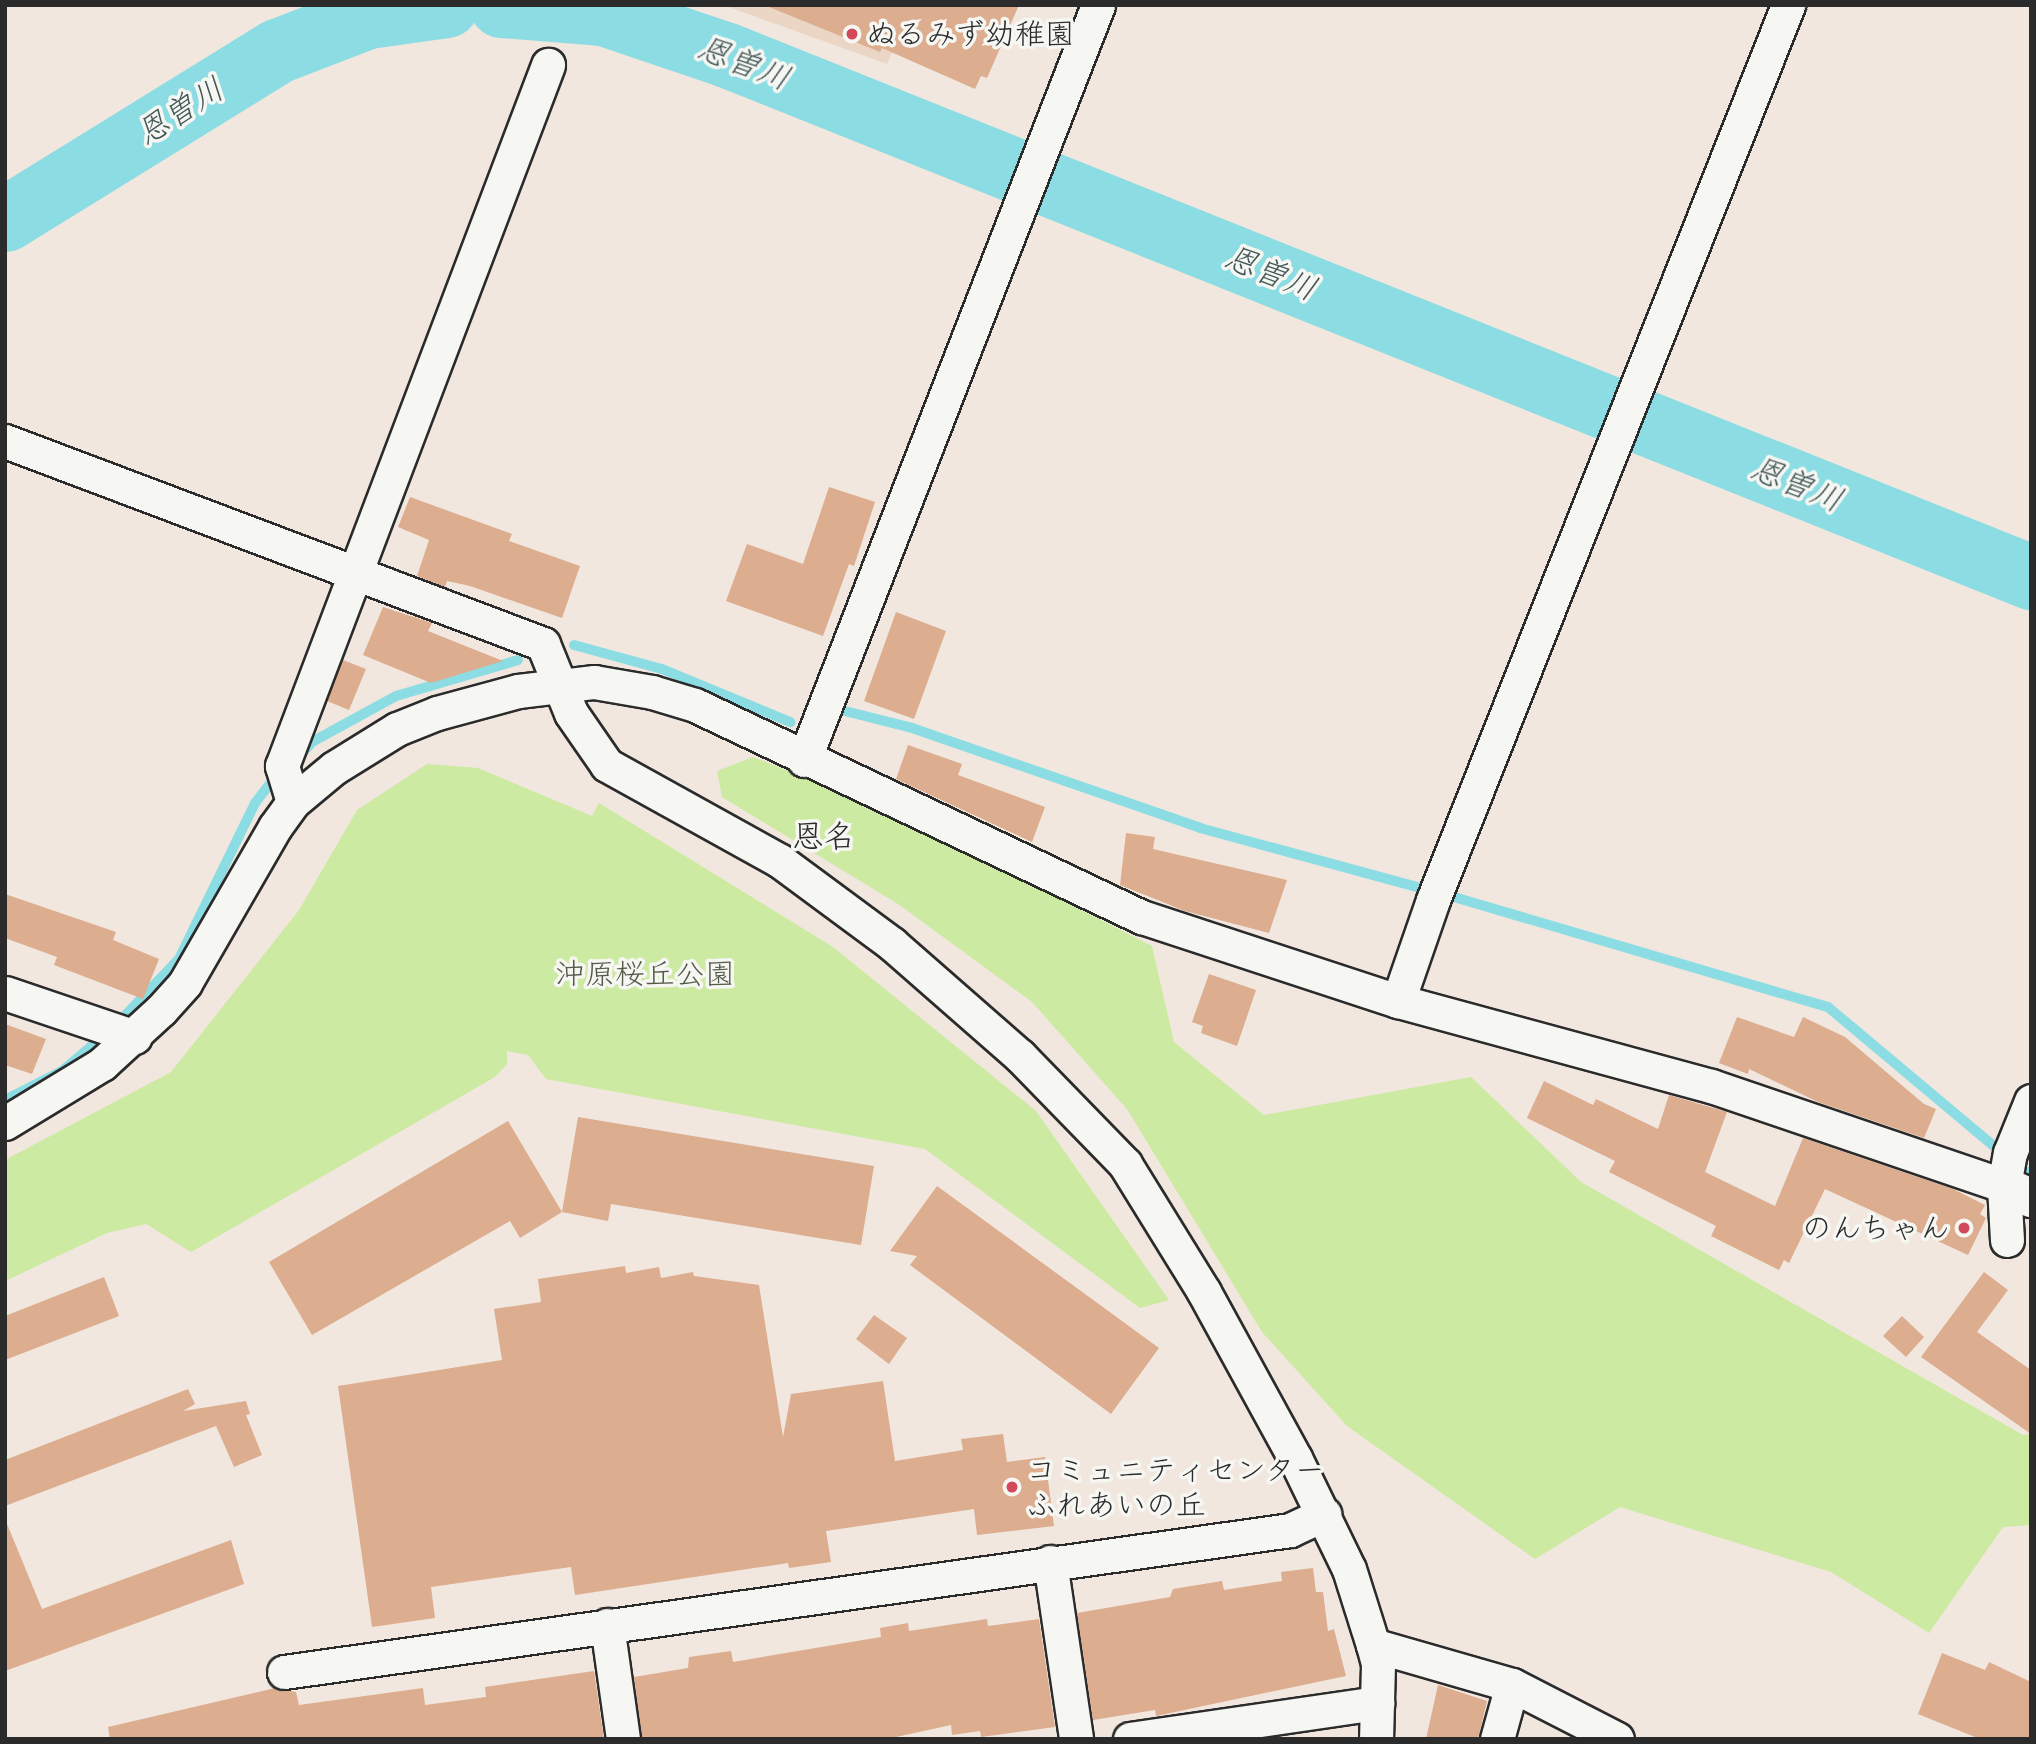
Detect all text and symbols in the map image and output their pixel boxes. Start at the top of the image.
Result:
place label: ぬるみず幼稚園 [866,16,1076,52]
marker: ぬるみず幼稚園 [844,26,860,42]
water label: 恩曽川 [692,28,796,98]
water label: 恩曽川 [129,69,231,153]
water label: 恩曽川 [1219,237,1323,309]
water label: 恩曽川 [1745,448,1849,520]
district label: 恩名 [792,817,856,855]
park label: 沖原桜丘公園 [555,956,735,992]
place label: のんちゃん [1800,1210,1950,1246]
marker: のんちゃん [1956,1220,1972,1236]
place label: コミュニティセンター ふれあいの丘 [1026,1452,1326,1522]
marker: コミュニティセンター ふれあいの丘 [1004,1479,1020,1495]

